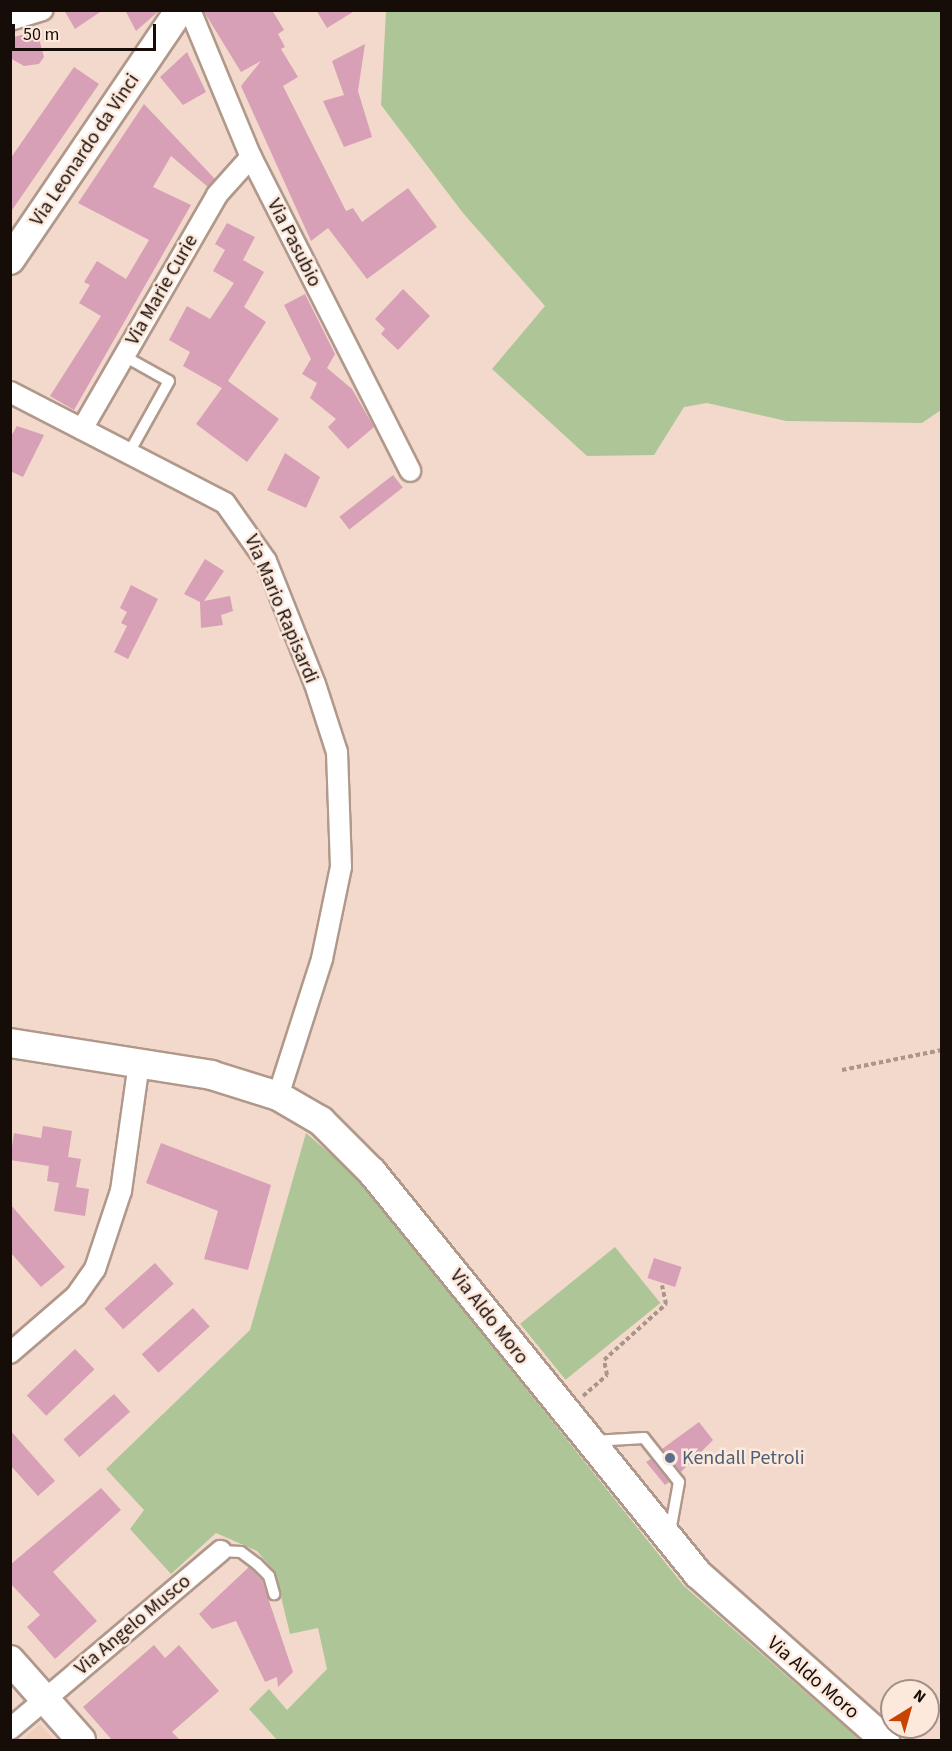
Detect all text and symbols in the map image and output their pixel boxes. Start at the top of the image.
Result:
scale bar [15,12,159,50]
text: 50 m [23,22,59,47]
street label: Via Leonardo da Vinci [25,69,145,231]
street label: Via Pasubio [262,195,326,291]
street label: Via Marie Curie [121,230,203,350]
street label: Via Mario Rapisardi [239,531,323,687]
street label: Via Aldo Moro [444,1265,534,1369]
place label: Kendall Petroli [682,1446,805,1470]
marker: Kendall Petroli [663,1451,677,1465]
street label: Via Angelo Musco [70,1569,196,1681]
street label: Via Aldo Moro [762,1631,864,1725]
north arrow [880,1679,940,1739]
text: N [909,1684,930,1708]

